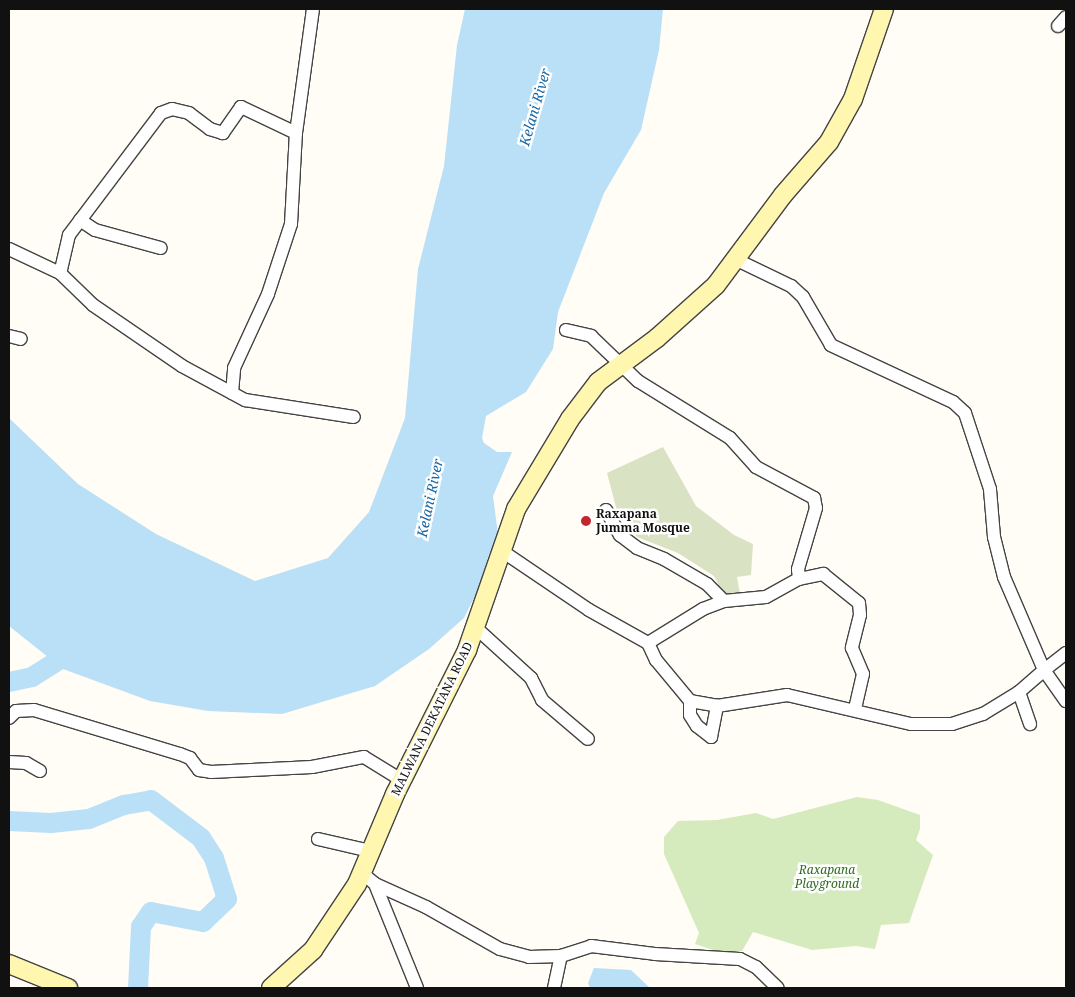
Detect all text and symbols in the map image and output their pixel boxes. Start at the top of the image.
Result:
water label: Kelani River [516,66,554,148]
water label: Kelani River [414,457,446,539]
place label: Raxapana Jumma Mosque [596,507,690,535]
marker: Raxapana Jumma Mosque [580,515,592,527]
street label: MALWANA DEKATANA ROAD [388,640,476,798]
park label: Raxapana Playground [795,863,859,891]

